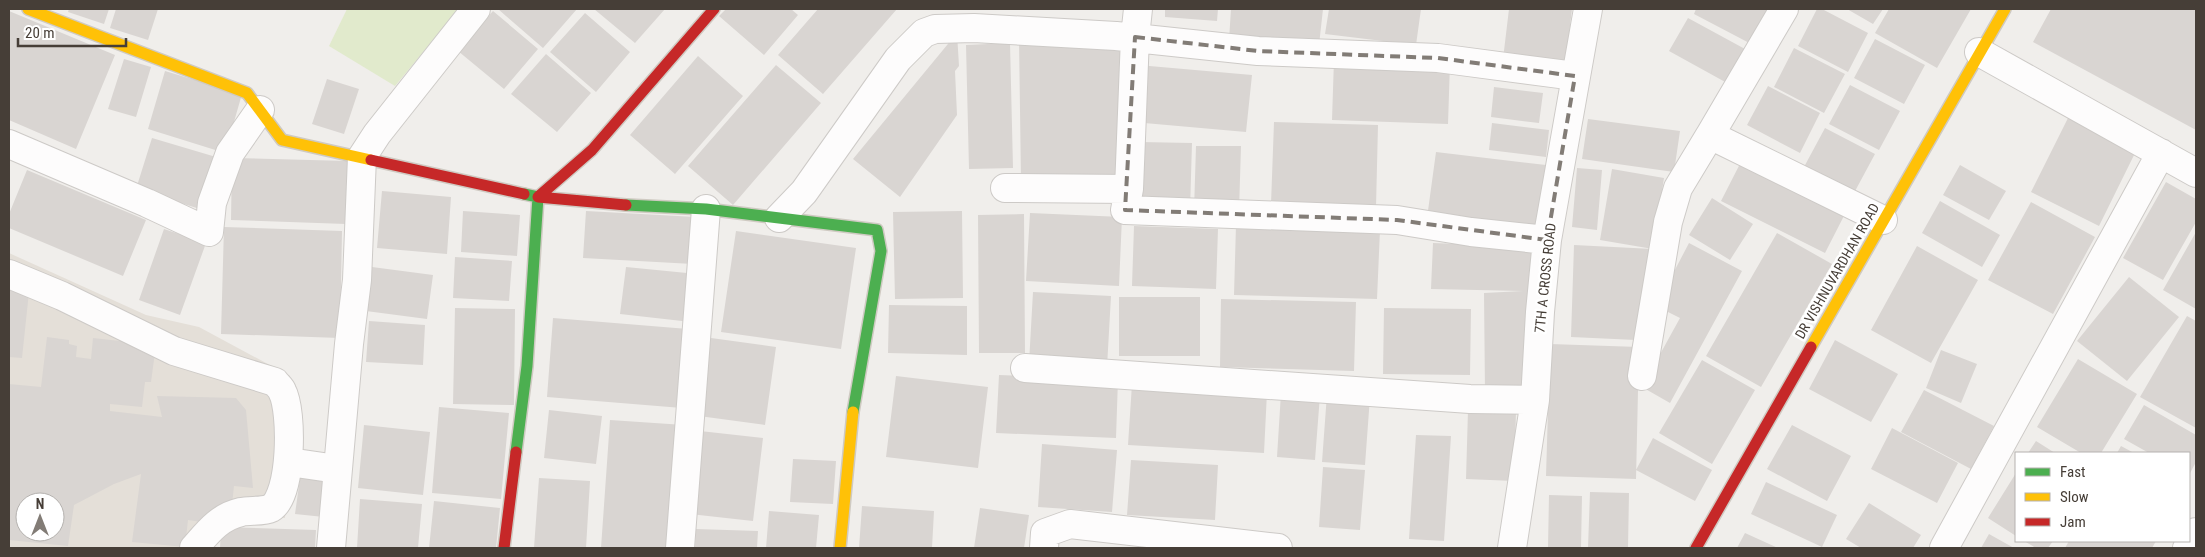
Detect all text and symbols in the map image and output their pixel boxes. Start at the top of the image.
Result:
scale bar [18,15,125,47]
text: 20 m [25,24,55,42]
street label: DR VISHNUVARDHAN ROAD [1792,200,1882,342]
street label: 7TH A CROSS ROAD [1531,222,1559,334]
legend [2015,452,2190,542]
text: Fast [2060,463,2085,481]
text: Slow [2060,488,2089,506]
north arrow [15,492,65,542]
text: N [36,496,44,512]
text: Jam [2060,513,2086,531]

